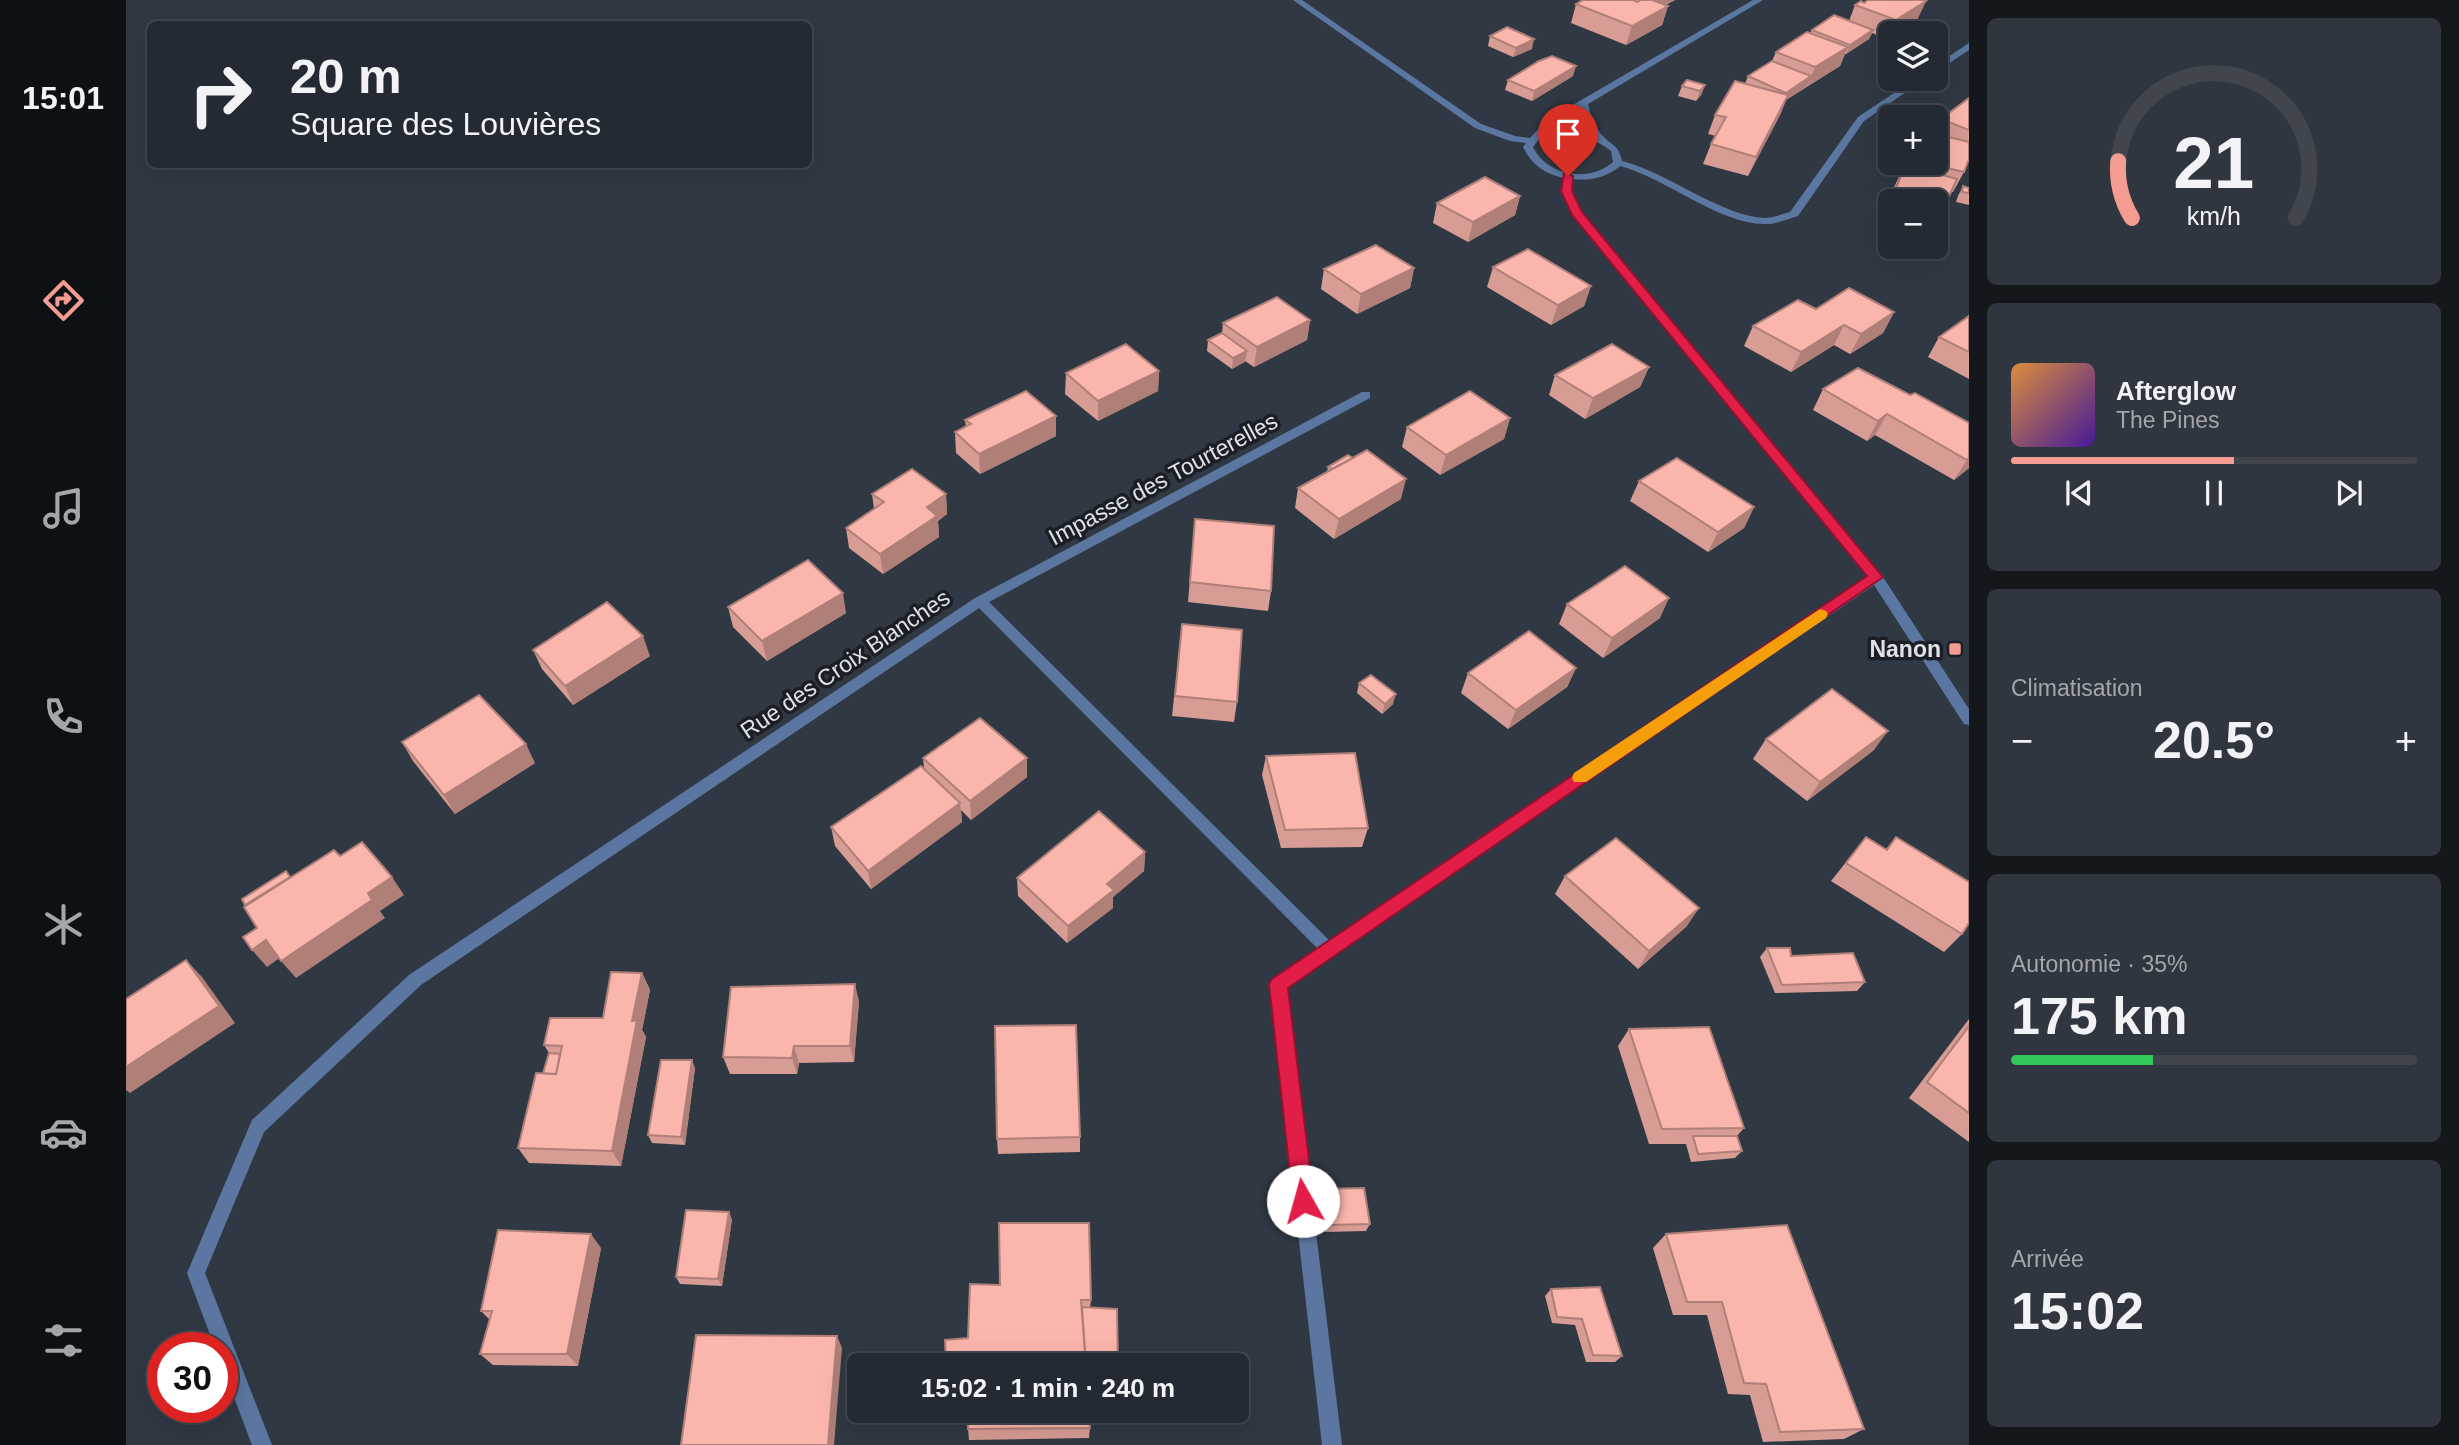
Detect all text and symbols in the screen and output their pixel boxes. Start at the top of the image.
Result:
map controls [1878,21,1948,259]
button: layers [1878,21,1948,91]
icon: right [175,49,266,140]
text: 20 m [290,49,402,103]
text: 15:01 [22,80,104,116]
pin [1538,104,1598,176]
button: + [1878,105,1948,175]
text: Square des Louvières [290,106,601,142]
icon: arrive [1549,115,1587,153]
text: 21 [2174,122,2254,203]
button: − [1878,189,1948,259]
text: km/h [2187,202,2241,230]
icon: directions [39,276,88,325]
text: Afterglow [2116,376,2236,406]
text: The Pines [2116,407,2220,433]
street label: Impasse des Tourterelles [1044,408,1282,550]
icon: previous [2060,474,2098,512]
icon: pause [2195,474,2233,512]
icon: next [2330,474,2368,512]
icon: music [39,484,88,533]
street label: Rue des Croix Blanches [735,584,955,744]
place label: Nanon [1869,636,1941,662]
marker: Nanon [1947,641,1963,657]
text: Climatisation [2011,675,2143,701]
icon: phone [39,692,88,741]
text: 20.5° [2153,711,2275,769]
text: − [2011,720,2033,762]
text: + [2395,720,2417,762]
icon: climate [39,900,88,949]
text: Autonomie · 35% [2011,951,2187,977]
text: 175 km [2011,987,2187,1045]
icon: car [39,1108,88,1157]
position arrow [1266,1164,1340,1238]
text: Arrivée [2011,1246,2084,1272]
text: 15:02 [2011,1282,2144,1340]
icon: filters [39,1316,88,1365]
speed limit sign: 30 [147,1332,238,1423]
text: 15:02 · 1 min · 240 m [921,1373,1175,1403]

